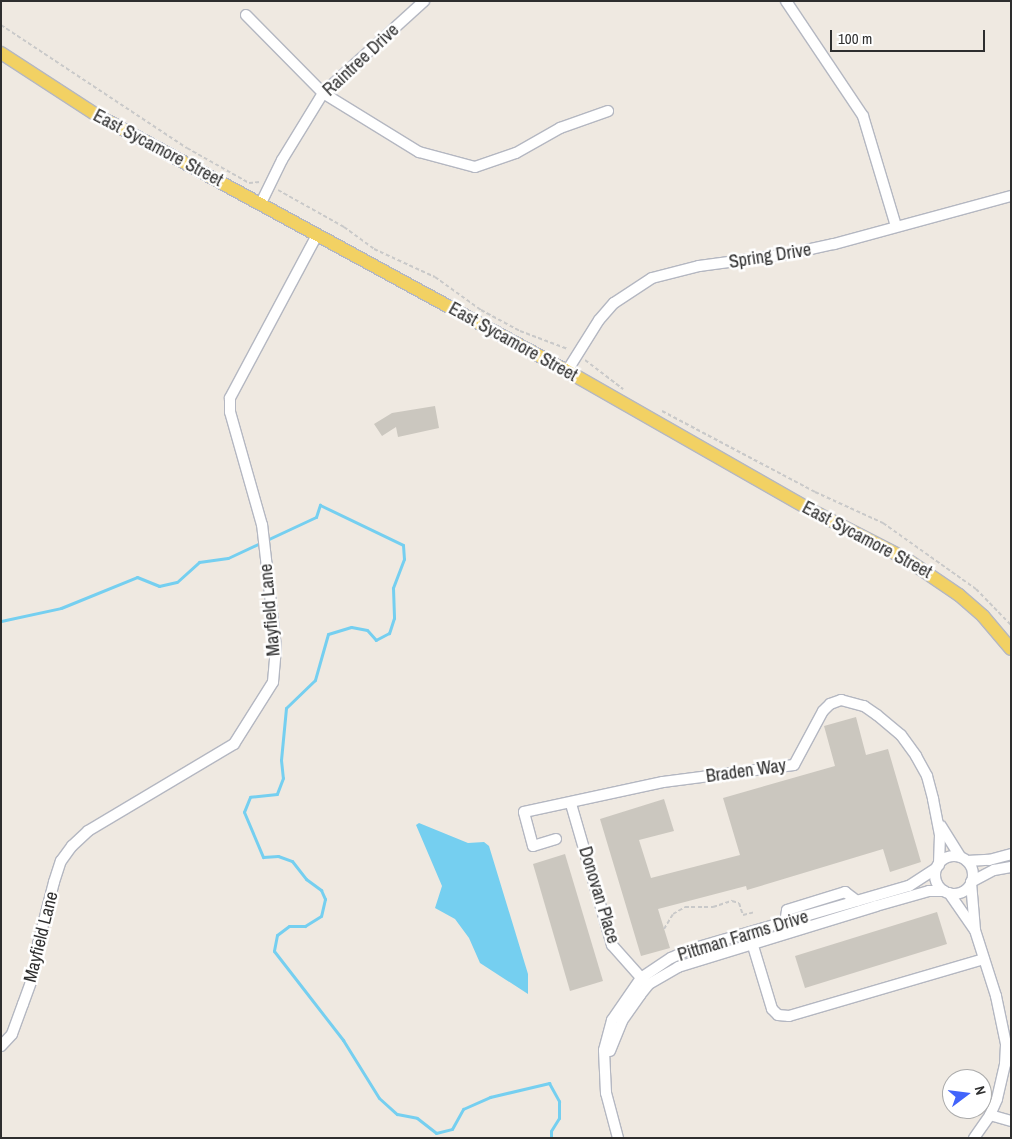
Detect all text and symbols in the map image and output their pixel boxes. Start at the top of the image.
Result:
street label: Raintree Drive [319,19,403,101]
scale bar [832,20,987,52]
text: 100 m [838,28,872,49]
street label: East Sycamore Street [90,105,226,191]
street label: Spring Drive [727,239,813,273]
street label: East Sycamore Street [445,298,581,386]
street label: East Sycamore Street [799,497,935,583]
street label: Mayfield Lane [255,563,285,657]
street label: Braden Way [705,755,787,787]
street label: Donovan Place [574,844,624,946]
street label: Mayfield Lane [19,889,63,985]
street label: Pittman Farms Drive [675,906,811,966]
north arrow [942,1069,992,1119]
text: N [971,1084,990,1097]

